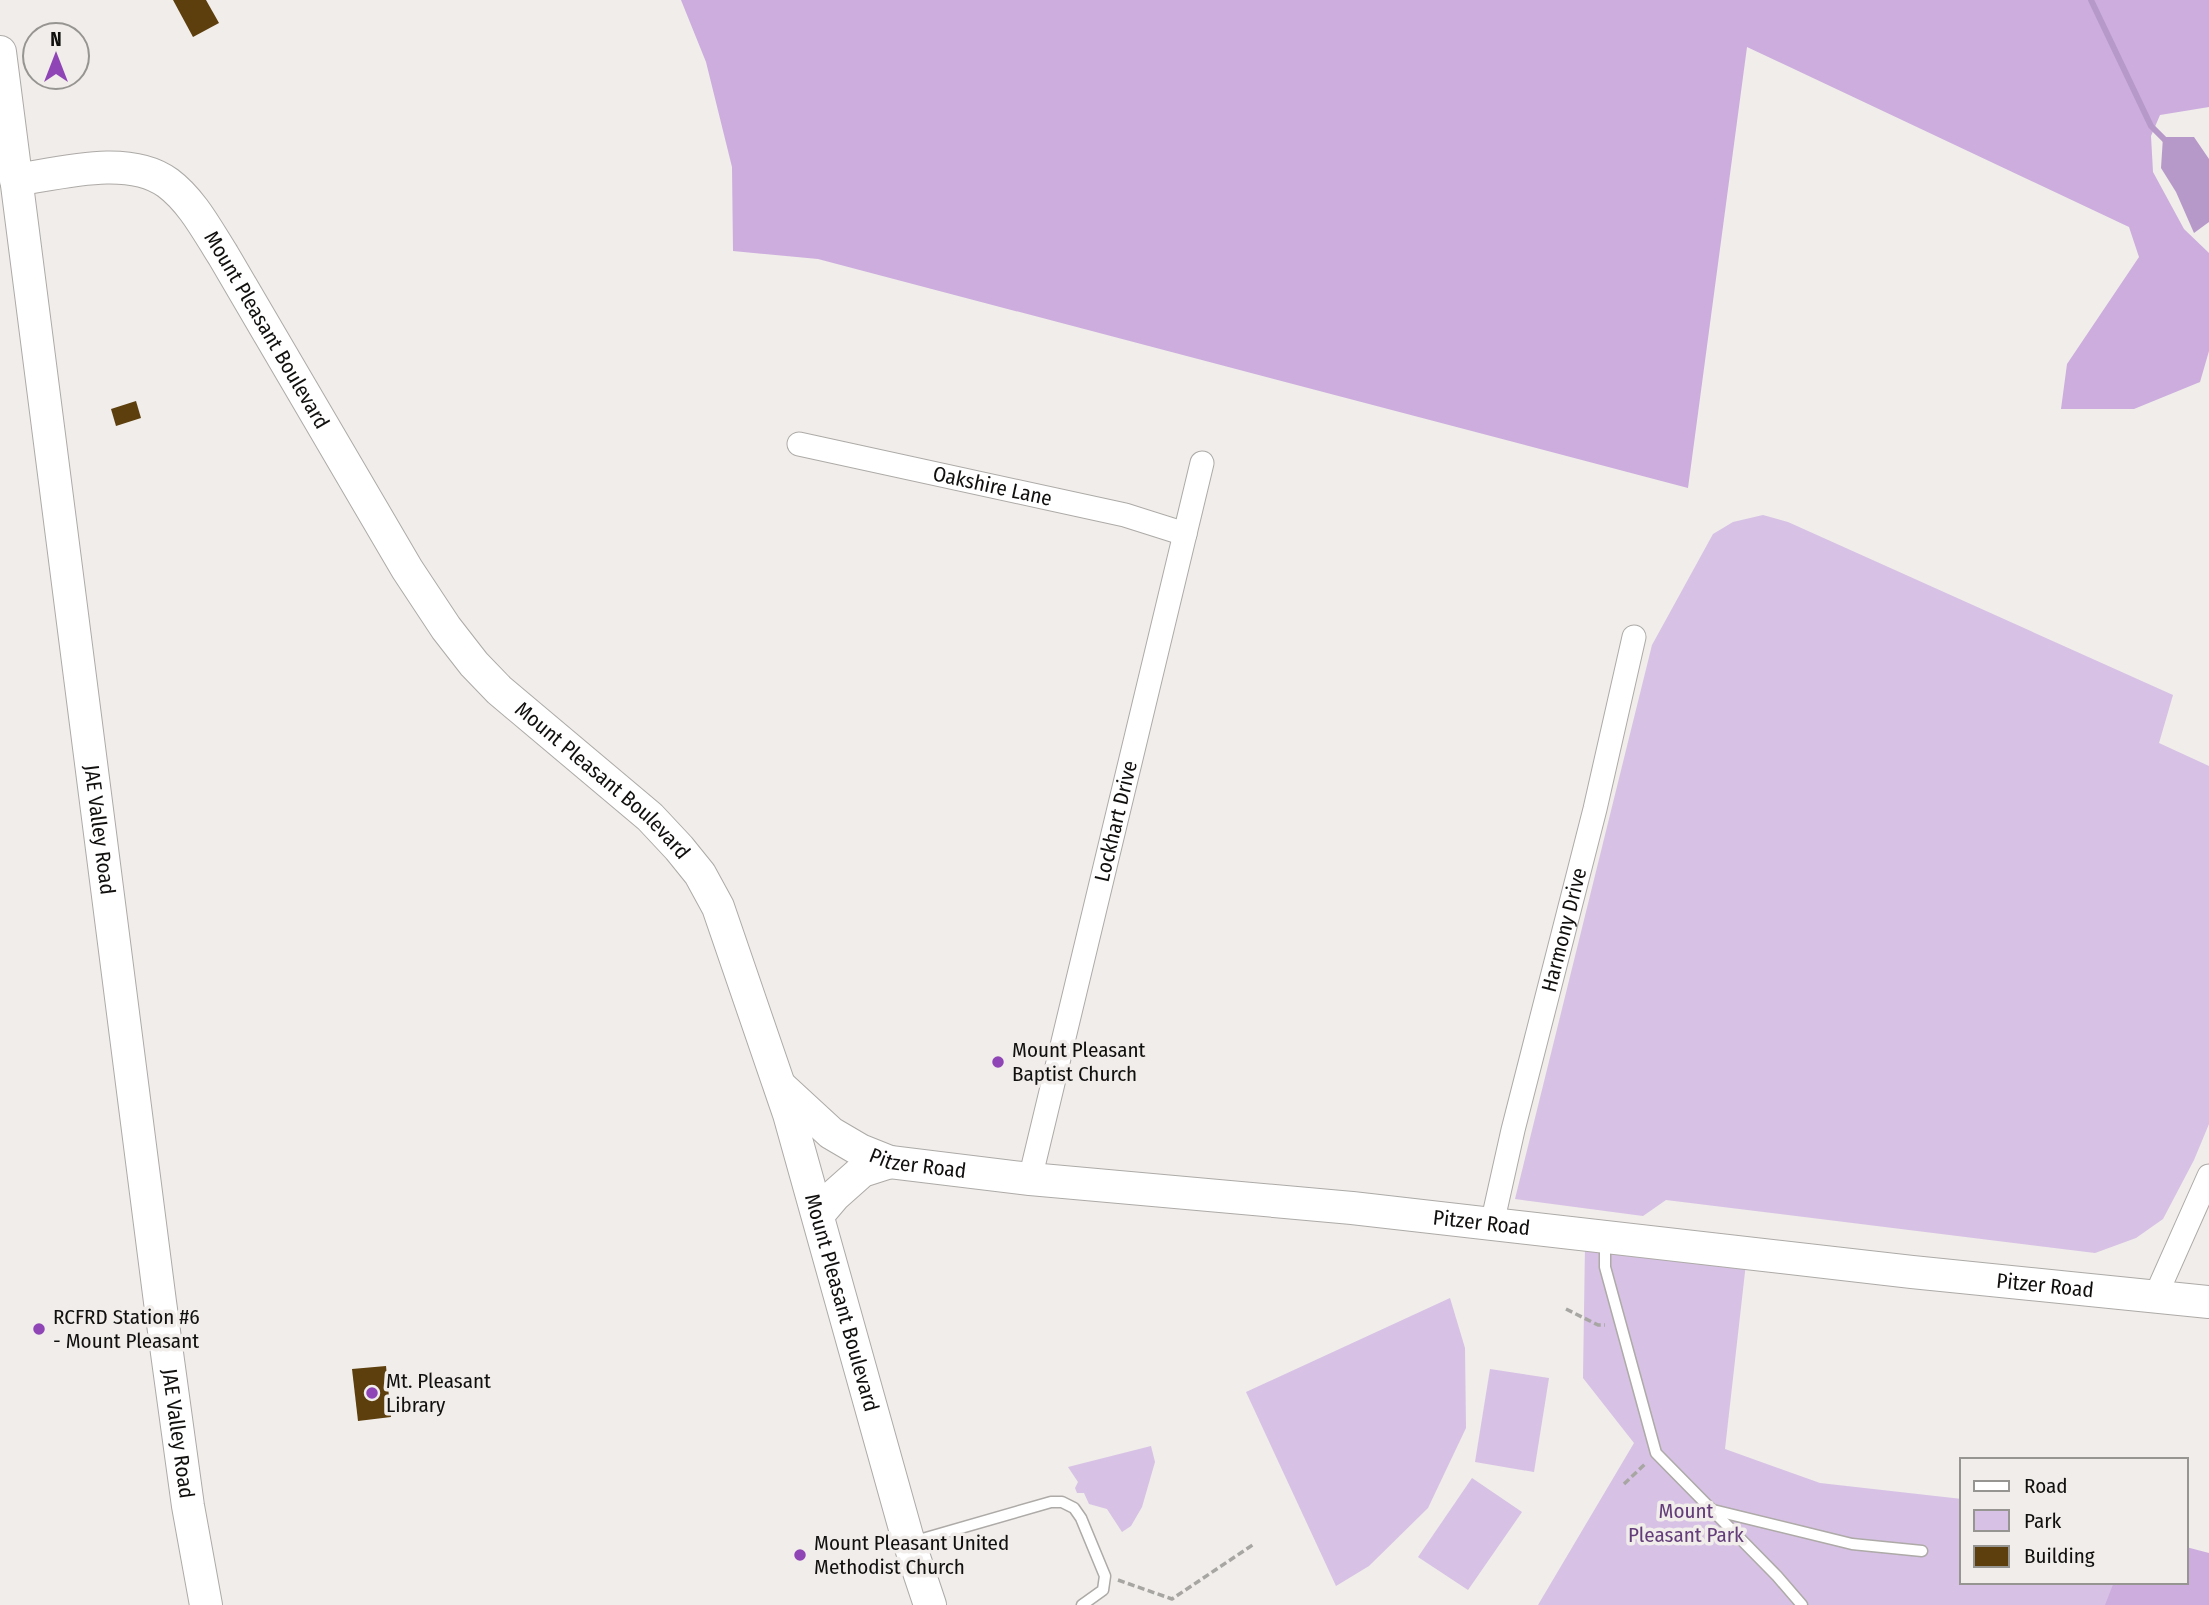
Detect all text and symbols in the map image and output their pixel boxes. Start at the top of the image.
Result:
north arrow [21,21,91,91]
text: N [50,28,62,51]
street label: Mount Pleasant Boulevard [198,226,335,434]
street label: Oakshire Lane [930,461,1054,512]
street label: Mount Pleasant Boulevard [510,696,696,864]
street label: Lockhart Drive [1089,758,1143,884]
street label: JAE Valley Road [78,763,121,896]
street label: Harmony Drive [1536,865,1593,995]
place label: Mount Pleasant Baptist Church [1012,1037,1146,1087]
marker: Mount Pleasant Baptist Church [990,1054,1006,1070]
street label: Pitzer Road [866,1142,967,1184]
street label: Mount Pleasant Boulevard [799,1191,885,1415]
street label: Pitzer Road [1432,1204,1531,1241]
street label: Pitzer Road [1995,1268,2095,1303]
place label: RCFRD Station #6 - Mount Pleasant [53,1304,200,1354]
marker: RCFRD Station #6 - Mount Pleasant [31,1321,47,1337]
street label: JAE Valley Road [156,1367,200,1500]
place label: Mt. Pleasant Library [386,1368,491,1418]
marker: Mt. Pleasant Library [364,1385,380,1401]
legend [1960,1458,2188,1584]
text: Road [2024,1473,2068,1499]
park label: Mount Pleasant Park [1628,1498,1744,1548]
text: Park [2024,1508,2062,1534]
place label: Mount Pleasant United Methodist Church [814,1530,1009,1580]
text: Building [2024,1543,2095,1569]
marker: Mount Pleasant United Methodist Church [792,1547,808,1563]

